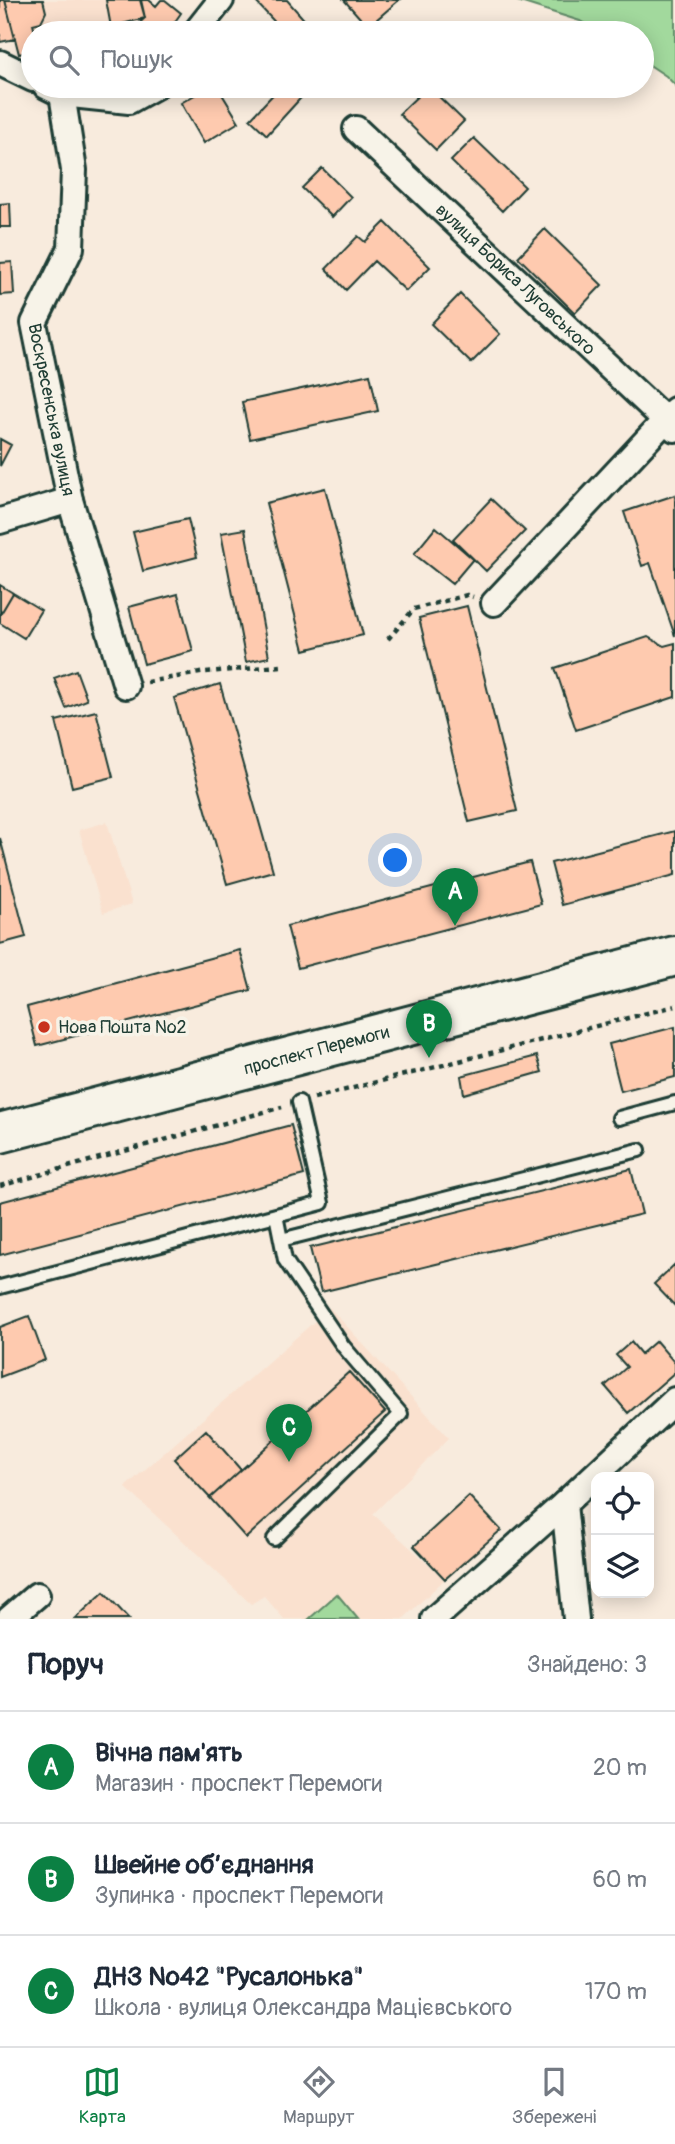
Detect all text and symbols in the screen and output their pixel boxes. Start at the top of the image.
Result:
search box [21,21,654,98]
icon: search [45,41,83,79]
text: Пошук [101,44,174,76]
street label: вулиця Бориса Луговського [431,198,601,360]
street label: Воскресенська вулиця [23,321,80,498]
your location [378,843,412,877]
pin: A [432,868,478,926]
pin: B [406,1000,452,1058]
place label: Нова Пошта №2 [58,1016,187,1039]
marker: Нова Пошта №2 [36,1019,52,1035]
street label: проспект Перемоги [241,1020,392,1080]
pin: C [266,1404,312,1462]
map controls [591,1472,654,1598]
button: locate [591,1472,654,1535]
button: layers [591,1535,654,1598]
text: Поруч [28,1646,104,1683]
text: Знайдено: 3 [527,1650,647,1679]
text: Вічна пам'ять [95,1737,243,1769]
text: A [44,1753,58,1782]
text: 20 m [593,1753,647,1782]
text: Магазин · проспект Перемоги [95,1769,382,1798]
text: Швейне об’єднання [95,1849,314,1881]
text: B [44,1865,58,1894]
text: 60 m [592,1865,647,1894]
text: Зупинка · проспект Перемоги [95,1881,383,1910]
text: ДНЗ №42 "Русалонька" [95,1961,364,1993]
text: C [44,1977,58,2006]
text: 170 m [585,1977,647,2006]
text: Школа · вулиця Олександра Мацієвського [95,1993,512,2022]
tab: Карта [79,2063,126,2129]
tab: Маршрут [283,2063,355,2129]
tab: Збережені [512,2063,596,2129]

